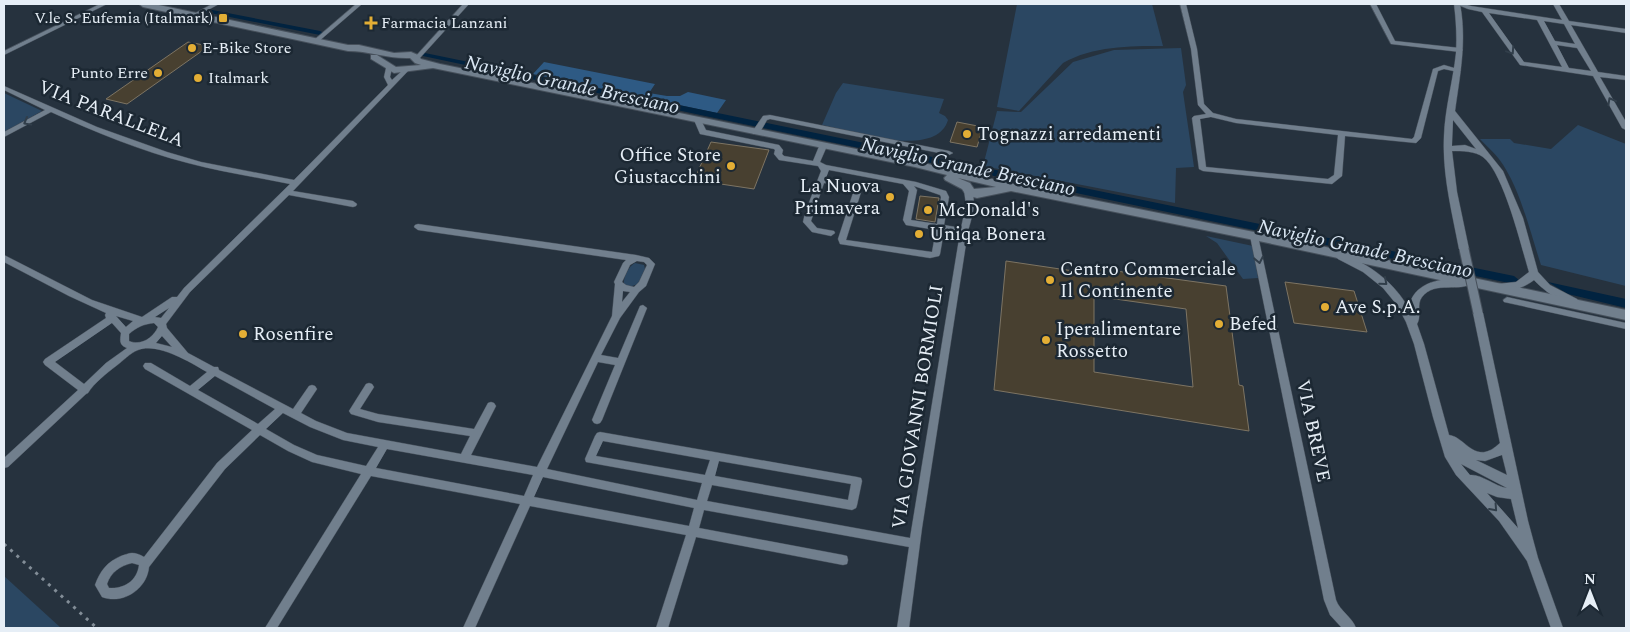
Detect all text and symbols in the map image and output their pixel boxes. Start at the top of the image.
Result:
place label: V.le S. Eufemia (Italmark) [34,6,213,30]
place label: Farmacia Lanzani [381,11,508,35]
marker: V.le S. Eufemia (Italmark) [217,12,229,24]
marker: Farmacia Lanzani [365,17,377,29]
place label: E-Bike Store [202,36,291,60]
marker: E-Bike Store [186,42,198,54]
one-way arrow [1505,45,1514,55]
water label: Naviglio Grande Bresciano [462,48,682,122]
place label: Punto Erre [70,61,148,85]
place label: Italmark [208,66,269,90]
marker: Punto Erre [152,67,164,79]
marker: Italmark [192,72,204,84]
street label: VIA PARALLELA [34,73,188,155]
one-way arrow [1608,97,1618,106]
one-way arrow [23,116,32,126]
place label: Tognazzi arredamenti [977,120,1161,149]
marker: Tognazzi arredamenti [961,128,973,140]
water label: Naviglio Grande Bresciano [858,130,1078,204]
place label: Office Store Giustacchini [614,141,721,192]
marker: Office Store Giustacchini [725,160,737,172]
place label: La Nuova Primavera [794,172,881,223]
marker: La Nuova Primavera [884,191,896,203]
place label: McDonald's [938,196,1040,225]
marker: McDonald's [922,204,934,216]
water label: Naviglio Grande Bresciano [1255,212,1475,286]
place label: Uniqa Bonera [929,220,1046,249]
marker: Uniqa Bonera [913,228,925,240]
place label: Centro Commerciale Il Continente [1060,255,1236,306]
one-way arrow [1254,255,1264,264]
marker: Centro Commerciale Il Continente [1044,274,1056,286]
one-way arrow [1378,277,1387,286]
street label: VIA GIOVANNI BORMIOLI [884,283,952,531]
place label: Ave S.p.A. [1335,293,1421,322]
marker: Ave S.p.A. [1319,301,1331,313]
place label: Befed [1229,310,1277,339]
place label: Iperalimentare Rossetto [1056,315,1181,366]
marker: Befed [1213,318,1225,330]
place label: Rosenfire [253,320,333,349]
marker: Rosenfire [237,328,249,340]
marker: Iperalimentare Rossetto [1040,334,1052,346]
street label: VIA BREVE [1288,377,1338,485]
one-way arrow [1488,502,1497,511]
north arrow [1565,567,1615,617]
text: N [1584,569,1596,590]

